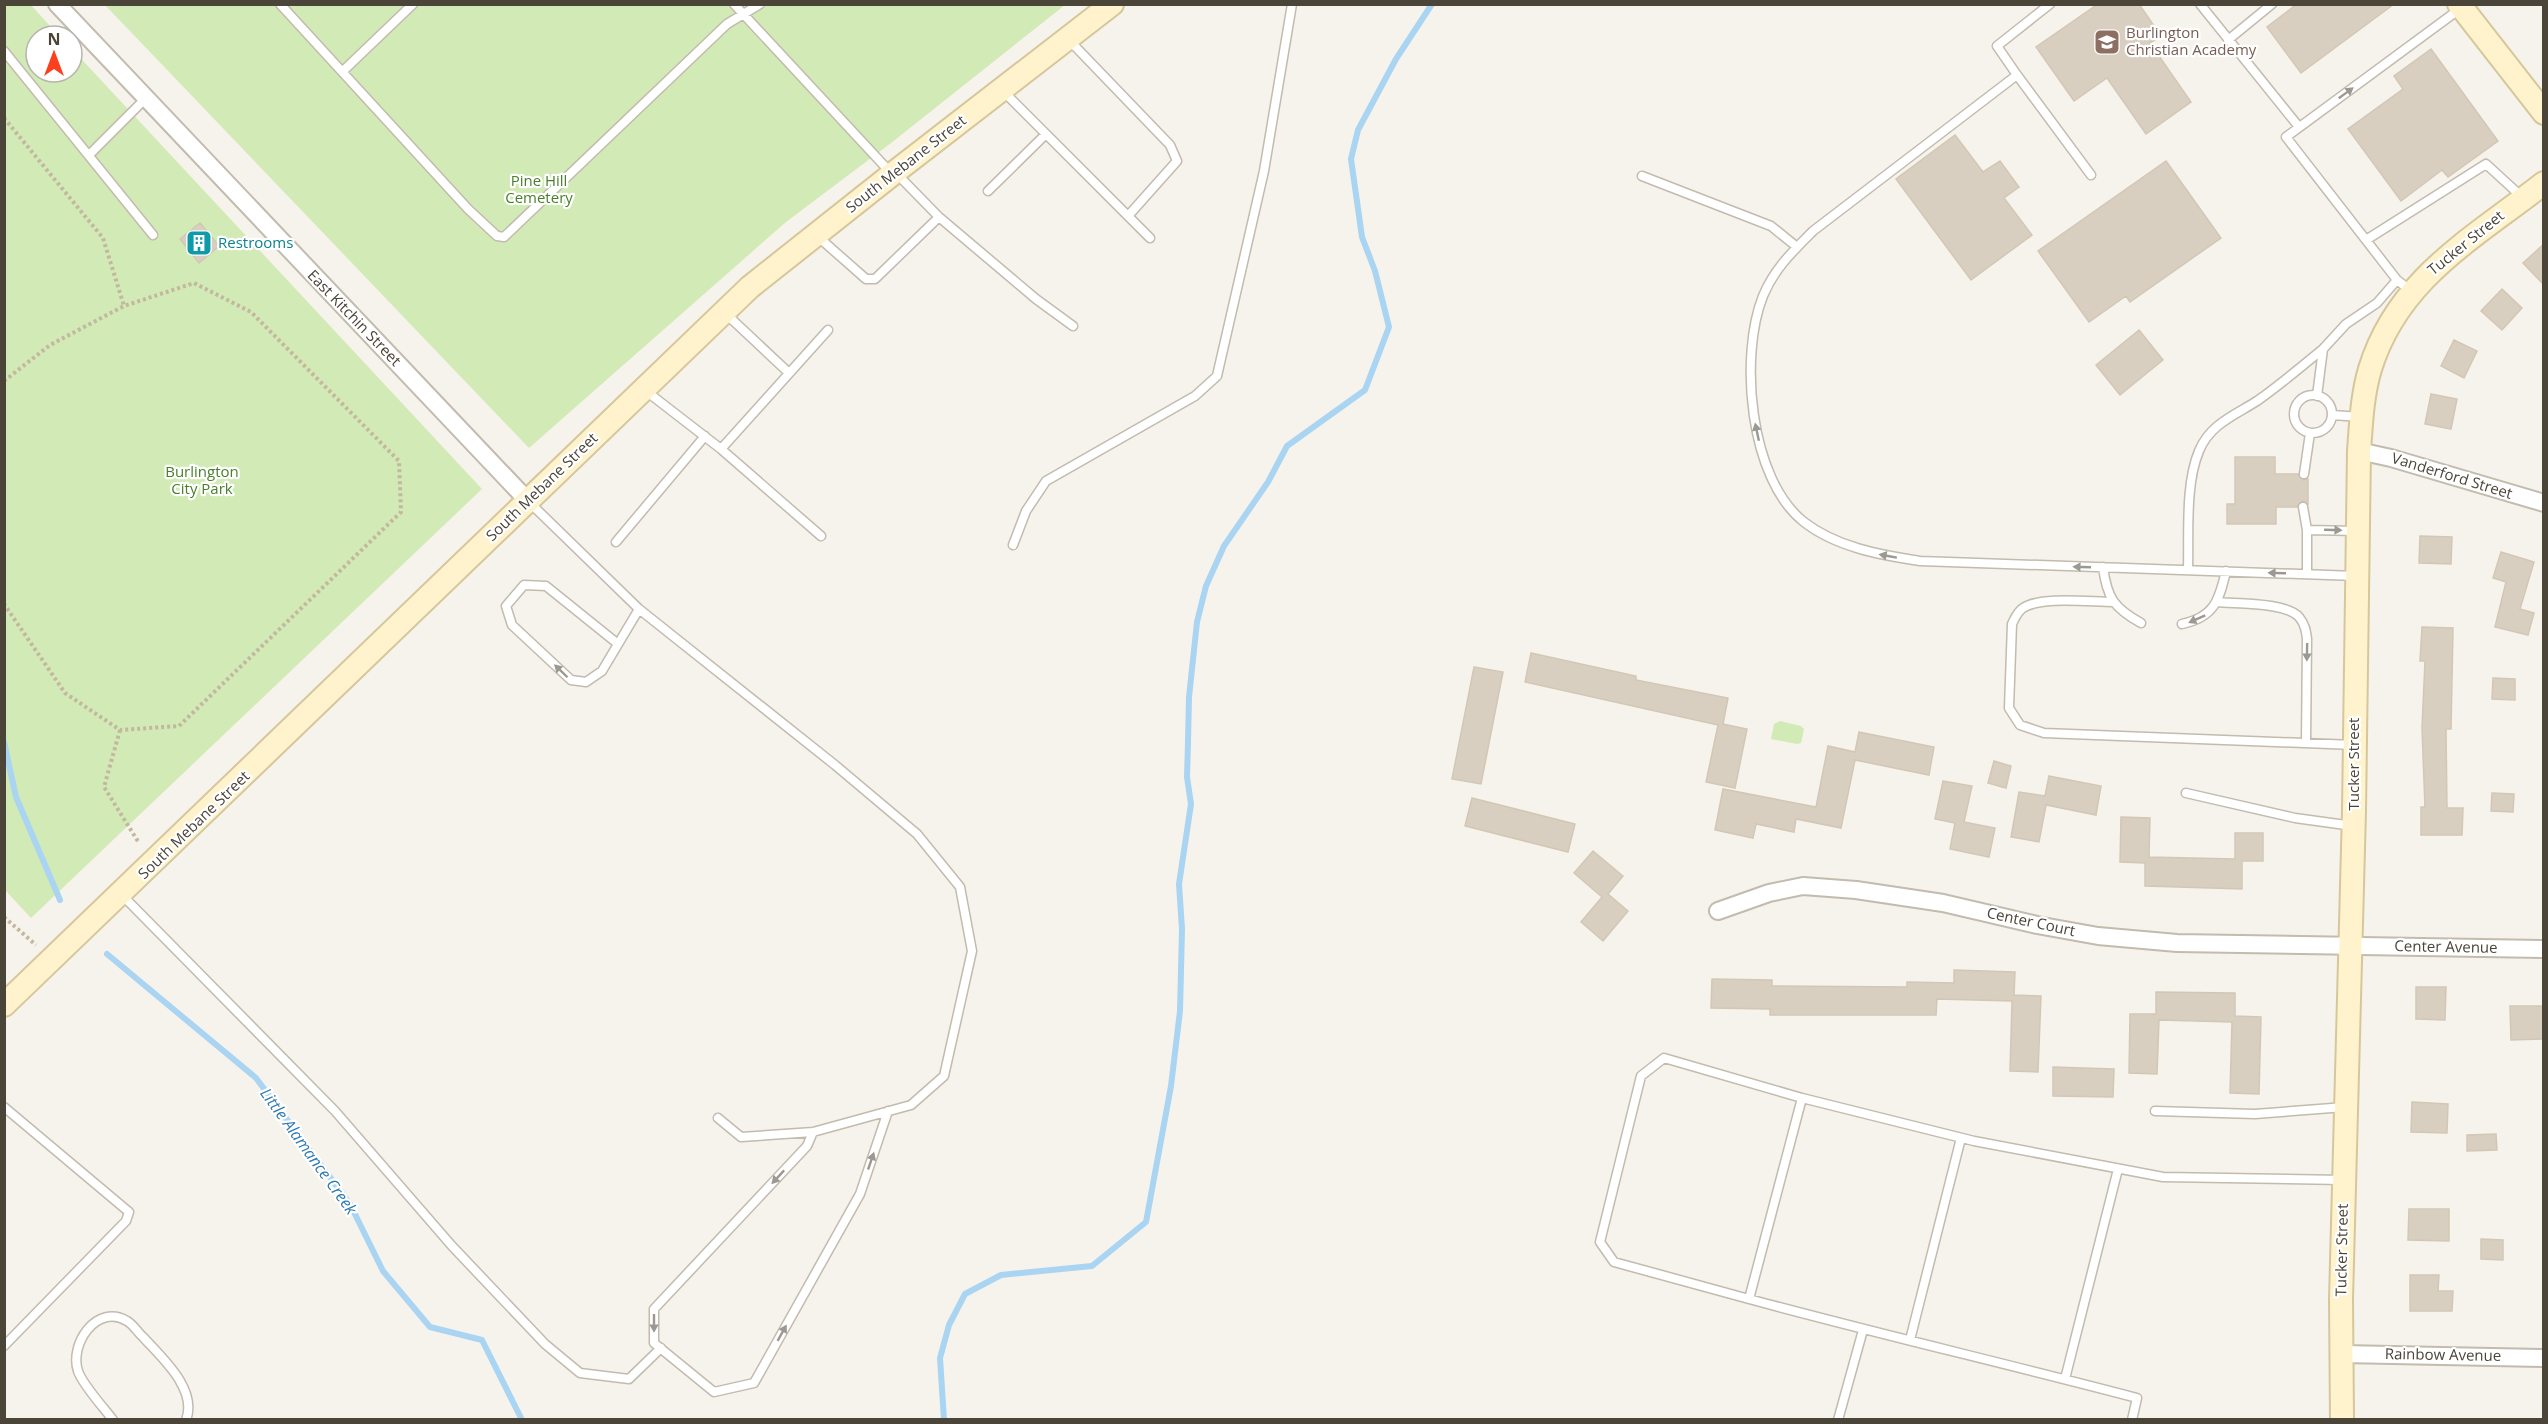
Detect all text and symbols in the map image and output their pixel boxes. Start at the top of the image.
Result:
place label: Burlington Christian Academy [2126,22,2257,59]
north arrow [24,24,84,84]
school or university icon: Burlington Christian Academy [2092,27,2122,57]
text: N [47,28,61,50]
one-way arrow [2338,87,2354,99]
street label: South Mebane Street [841,110,970,217]
park label: Pine Hill Cemetery [505,170,573,207]
street label: Tucker Street [2423,205,2508,279]
building icon: Restrooms [184,228,214,258]
place label: Restrooms [218,232,293,252]
street label: East Kitchin Street [304,265,406,370]
one-way arrow [1752,423,1761,442]
street label: South Mebane Street [481,428,601,545]
street label: Vanderford Street [2389,447,2515,503]
park label: Burlington City Park [165,461,239,498]
one-way arrow [2323,526,2342,535]
one-way arrow [1878,551,1897,560]
one-way arrow [2073,562,2092,571]
one-way arrow [2268,569,2287,578]
one-way arrow [2189,614,2206,623]
one-way arrow [2302,642,2312,661]
one-way arrow [554,664,569,678]
street label: Tucker Street [2343,718,2363,810]
street label: South Mebane Street [133,766,253,883]
street label: Center Court [1985,902,2077,940]
street label: Center Avenue [2394,935,2498,957]
water label: Little Alamance Creek [256,1083,363,1220]
one-way arrow [867,1152,876,1170]
one-way arrow [771,1170,785,1185]
street label: Tucker Street [2330,1203,2352,1297]
one-way arrow [649,1314,659,1333]
one-way arrow [776,1325,786,1342]
street label: Rainbow Avenue [2385,1343,2501,1365]

